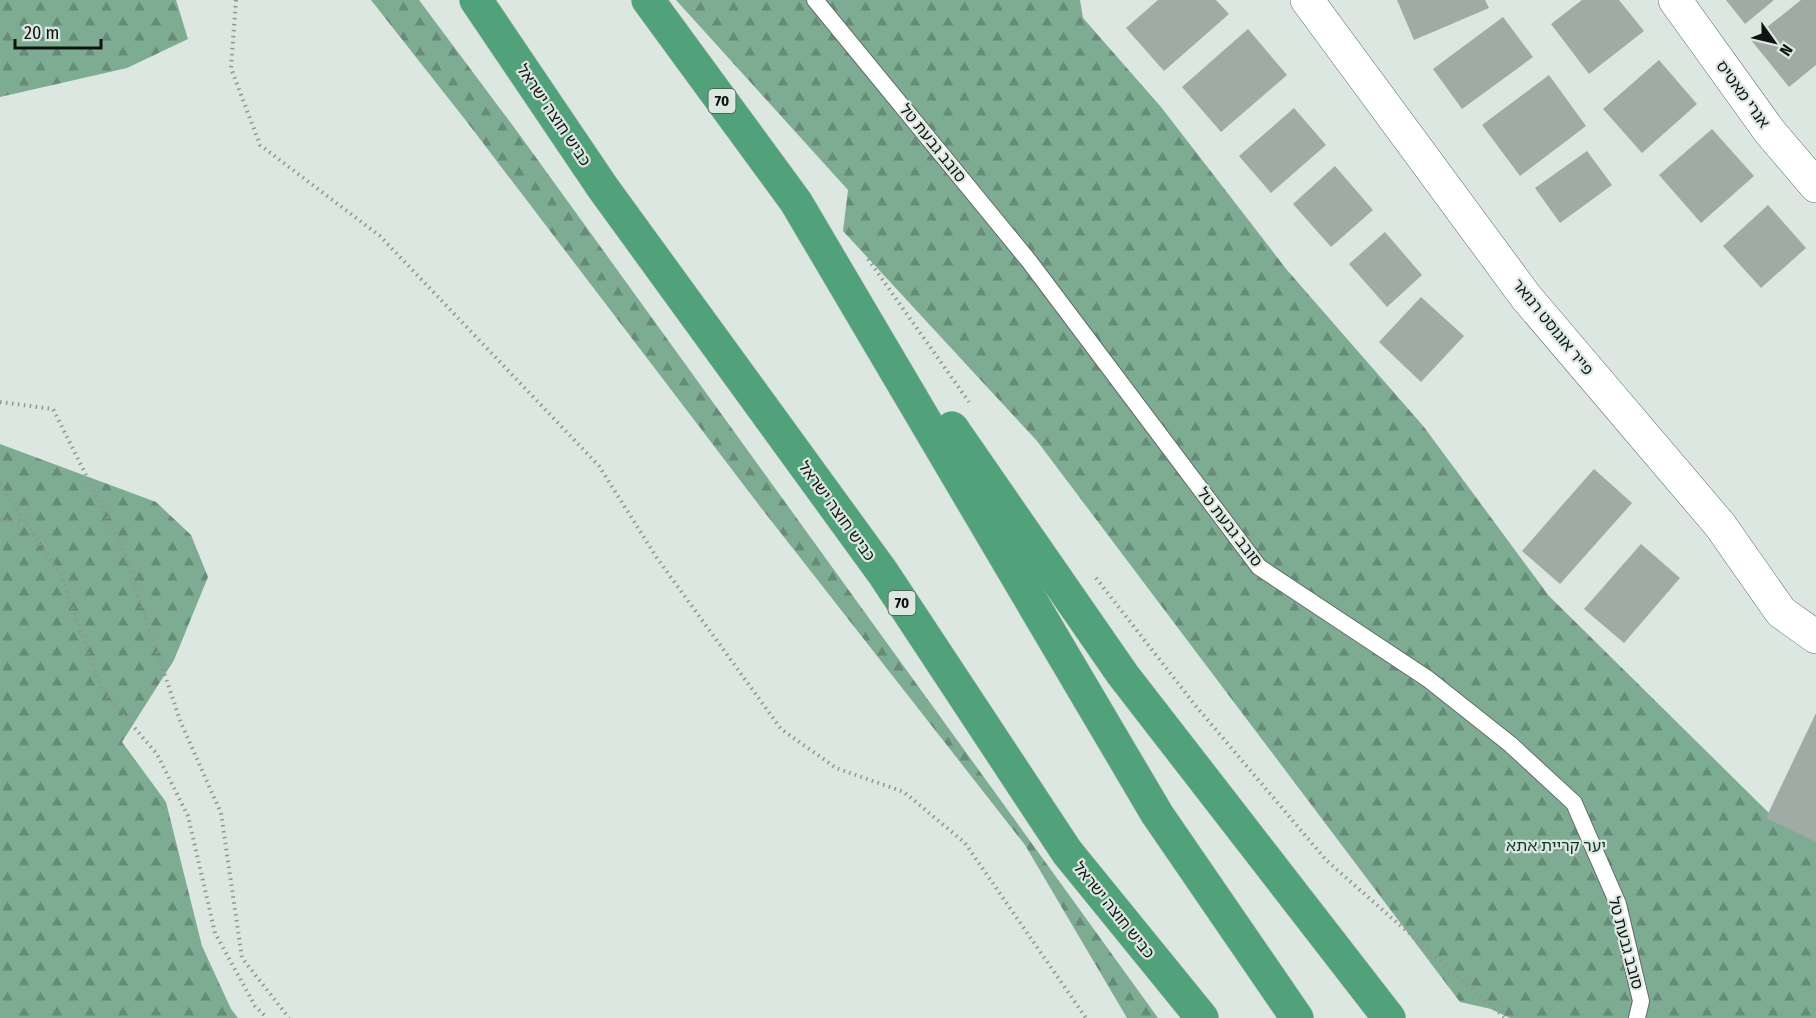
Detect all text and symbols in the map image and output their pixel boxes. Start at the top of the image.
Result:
scale bar [15,12,100,50]
north arrow [1744,12,1804,72]
text: 20 m [24,22,59,44]
text: N [1775,41,1797,59]
street label: אנרי מאטיס [1712,57,1774,131]
street label: כביש חוצה ישראל [513,60,595,170]
road number: 70 [708,89,736,113]
street label: סובב גבעת טל [896,100,970,186]
street label: פייר אוגוסט רנואר [1508,275,1598,379]
street label: כביש חוצה ישראל [794,457,880,565]
street label: סובב גבעת טל [1193,484,1267,570]
road number: 70 [888,591,916,615]
park label: יער קריית אתא [1506,836,1606,855]
street label: כביש חוצה ישראל [1069,858,1159,962]
street label: סובב גבעת טל [1605,895,1647,991]

